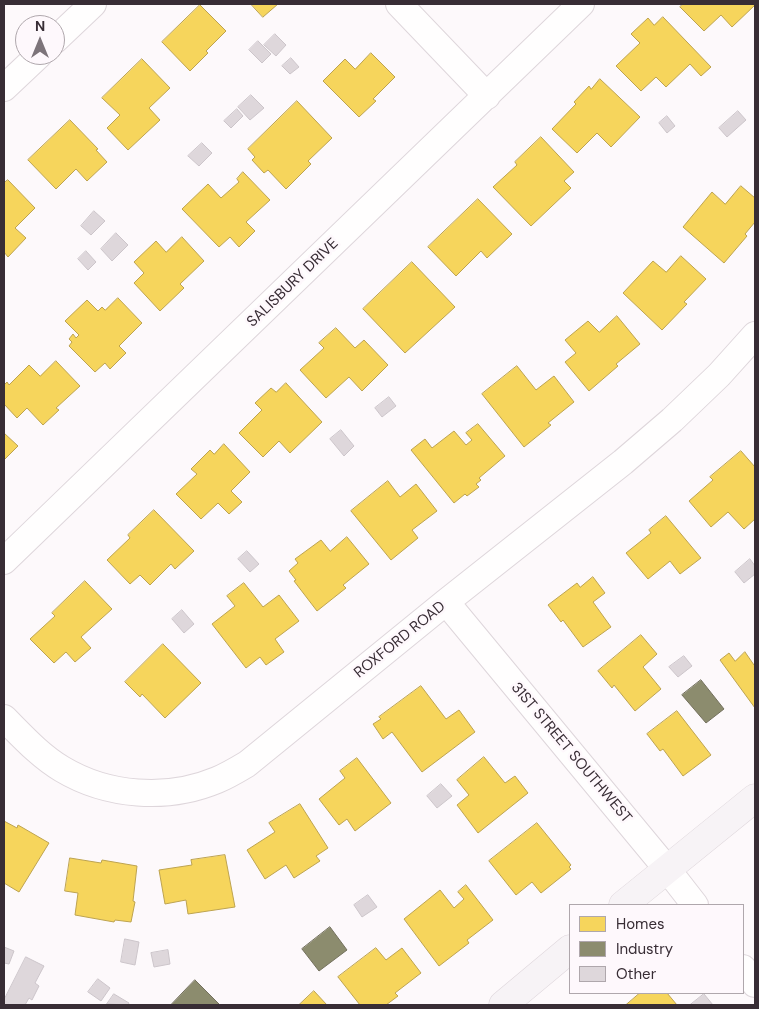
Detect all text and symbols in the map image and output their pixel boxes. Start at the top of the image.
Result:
north arrow [15,15,65,65]
text: N [35,17,45,35]
street label: SALISBURY DRIVE [244,235,342,331]
street label: ROXFORD ROAD [351,598,449,682]
street label: 31ST STREET SOUTHWEST [507,679,635,827]
legend [569,904,744,994]
text: Homes [616,914,665,934]
text: Industry [616,939,673,959]
text: Other [616,964,656,984]

